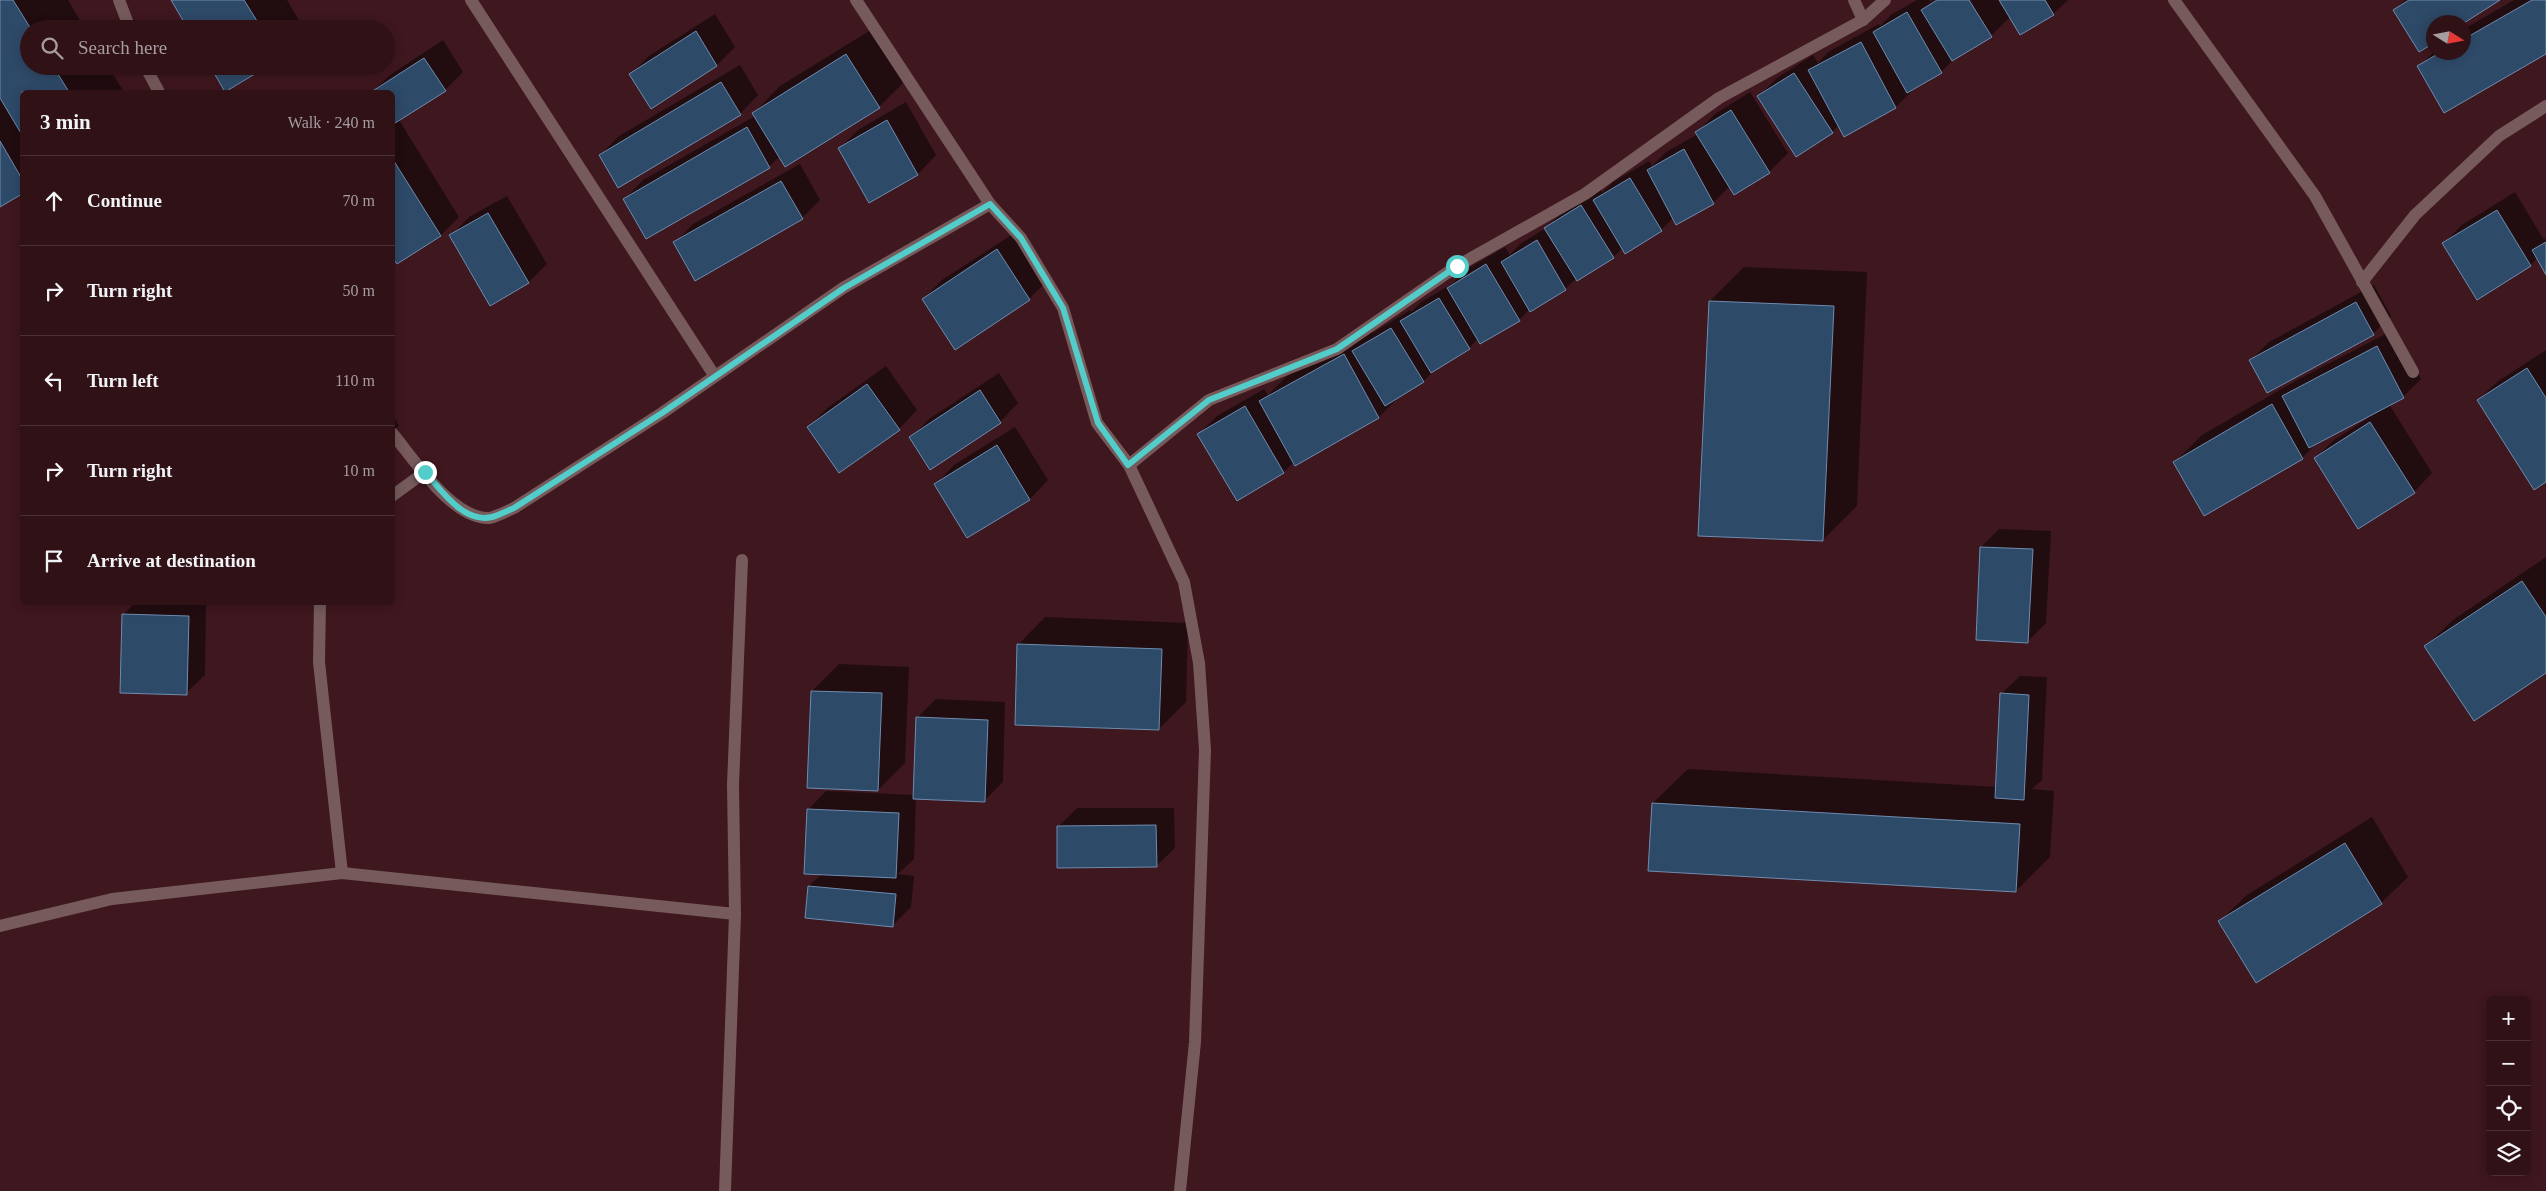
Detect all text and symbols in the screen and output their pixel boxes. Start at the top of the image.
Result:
north arrow [2426,15,2471,60]
search box [20,20,395,75]
icon: search [38,34,66,62]
text: Search here [78,37,167,58]
text: 3 min [40,110,91,134]
text: Walk · 240 m [288,114,375,131]
icon: ahead [40,187,68,215]
text: Continue [87,190,162,211]
text: 70 m [343,192,375,209]
route start [1446,255,1469,278]
icon: right [40,277,68,305]
text: Turn right [87,280,172,301]
text: 50 m [343,282,375,299]
icon: left [40,367,68,395]
text: Turn left [87,370,159,391]
text: 110 m [335,372,375,389]
icon: right [40,457,68,485]
text: Turn right [87,460,172,481]
route end [414,461,437,484]
text: 10 m [343,462,375,479]
icon: arrive [40,547,68,575]
text: Arrive at destination [87,550,256,571]
map controls [2486,996,2531,1176]
button: + [2486,996,2531,1041]
button: − [2486,1041,2531,1086]
button: locate [2486,1086,2531,1131]
button: layers [2486,1131,2531,1176]

